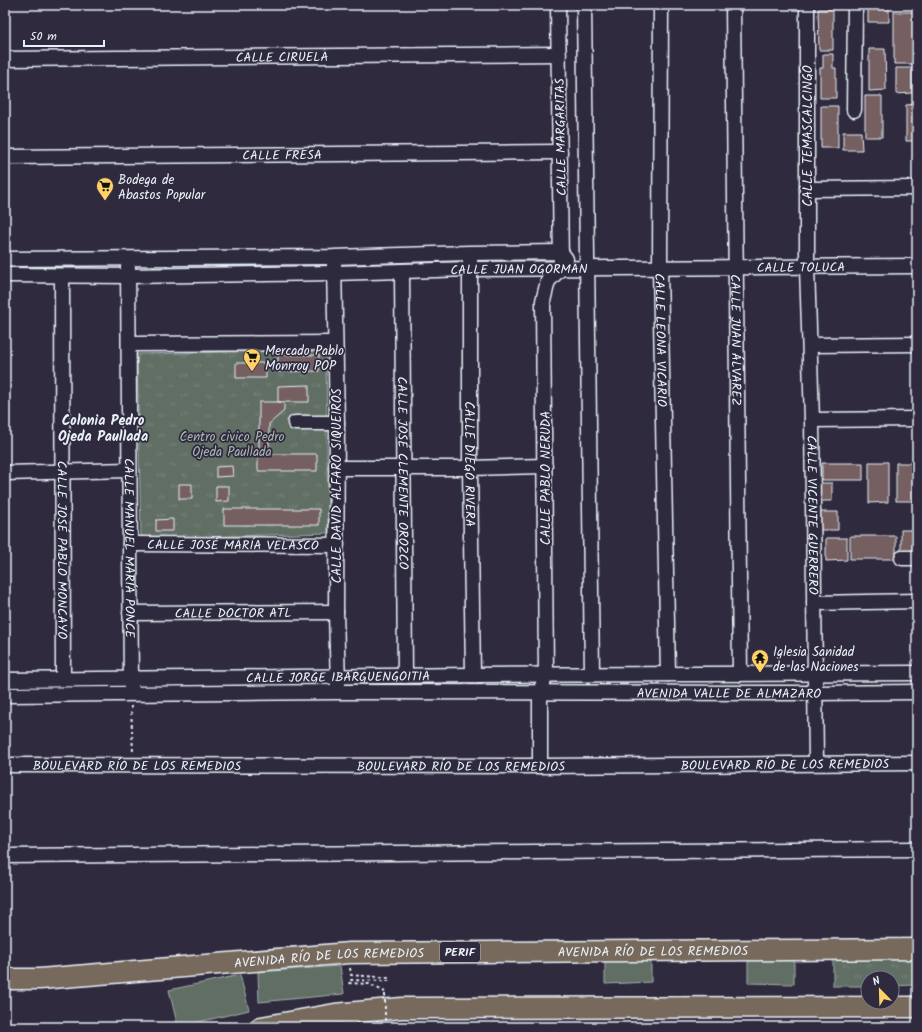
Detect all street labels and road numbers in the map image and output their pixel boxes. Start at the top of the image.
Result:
street label: CALLE CIRUELA [236,47,328,69]
street label: CALLE TEMASCALCINGO [798,65,819,207]
street label: CALLE MARGARITAS [550,78,573,196]
street label: CALLE FRESA [242,145,322,167]
street label: CALLE TOLUCA [757,257,845,279]
street label: CALLE JUAN OGORMAN [450,259,588,282]
street label: CALLE LEONA VICARIO [648,273,672,407]
street label: CALLE JUAN ÁLVAREZ [724,274,746,406]
street label: CALLE JOSÉ CLEMENTE OROZCO [391,376,413,570]
street label: CALLE DAVID ALFARO SIQUEIROS [327,388,348,584]
street label: CALLE DIEGO RIVERA [458,401,480,527]
street label: CALLE PABLO NERUDA [536,411,557,545]
street label: CALLE VICENTE GUERRERO [800,435,823,595]
street label: CALLE MANUEL MARÍA PONCE [117,458,140,638]
street label: CALLE JOSÉ PABLO MONCAYO [50,461,72,639]
street label: CALLE JOSÉ MARÍA VELASCO [147,535,319,557]
street label: CALLE DOCTOR ATL [175,603,291,625]
street label: CALLE JORGE IBARGUENGOITIA [246,666,430,689]
street label: AVENIDA VALLE DE ALMAZARO [637,684,821,705]
street label: BOULEVARD RÍO DE LOS REMEDIOS [681,754,889,777]
street label: BOULEVARD RÍO DE LOS REMEDIOS [33,756,241,777]
street label: BOULEVARD RÍO DE LOS REMEDIOS [357,757,565,778]
street label: AVENIDA RÍO DE LOS REMEDIOS [558,941,748,964]
road number: PERIF [440,942,480,962]
street label: AVENIDA RÍO DE LOS REMEDIOS [233,943,424,975]

